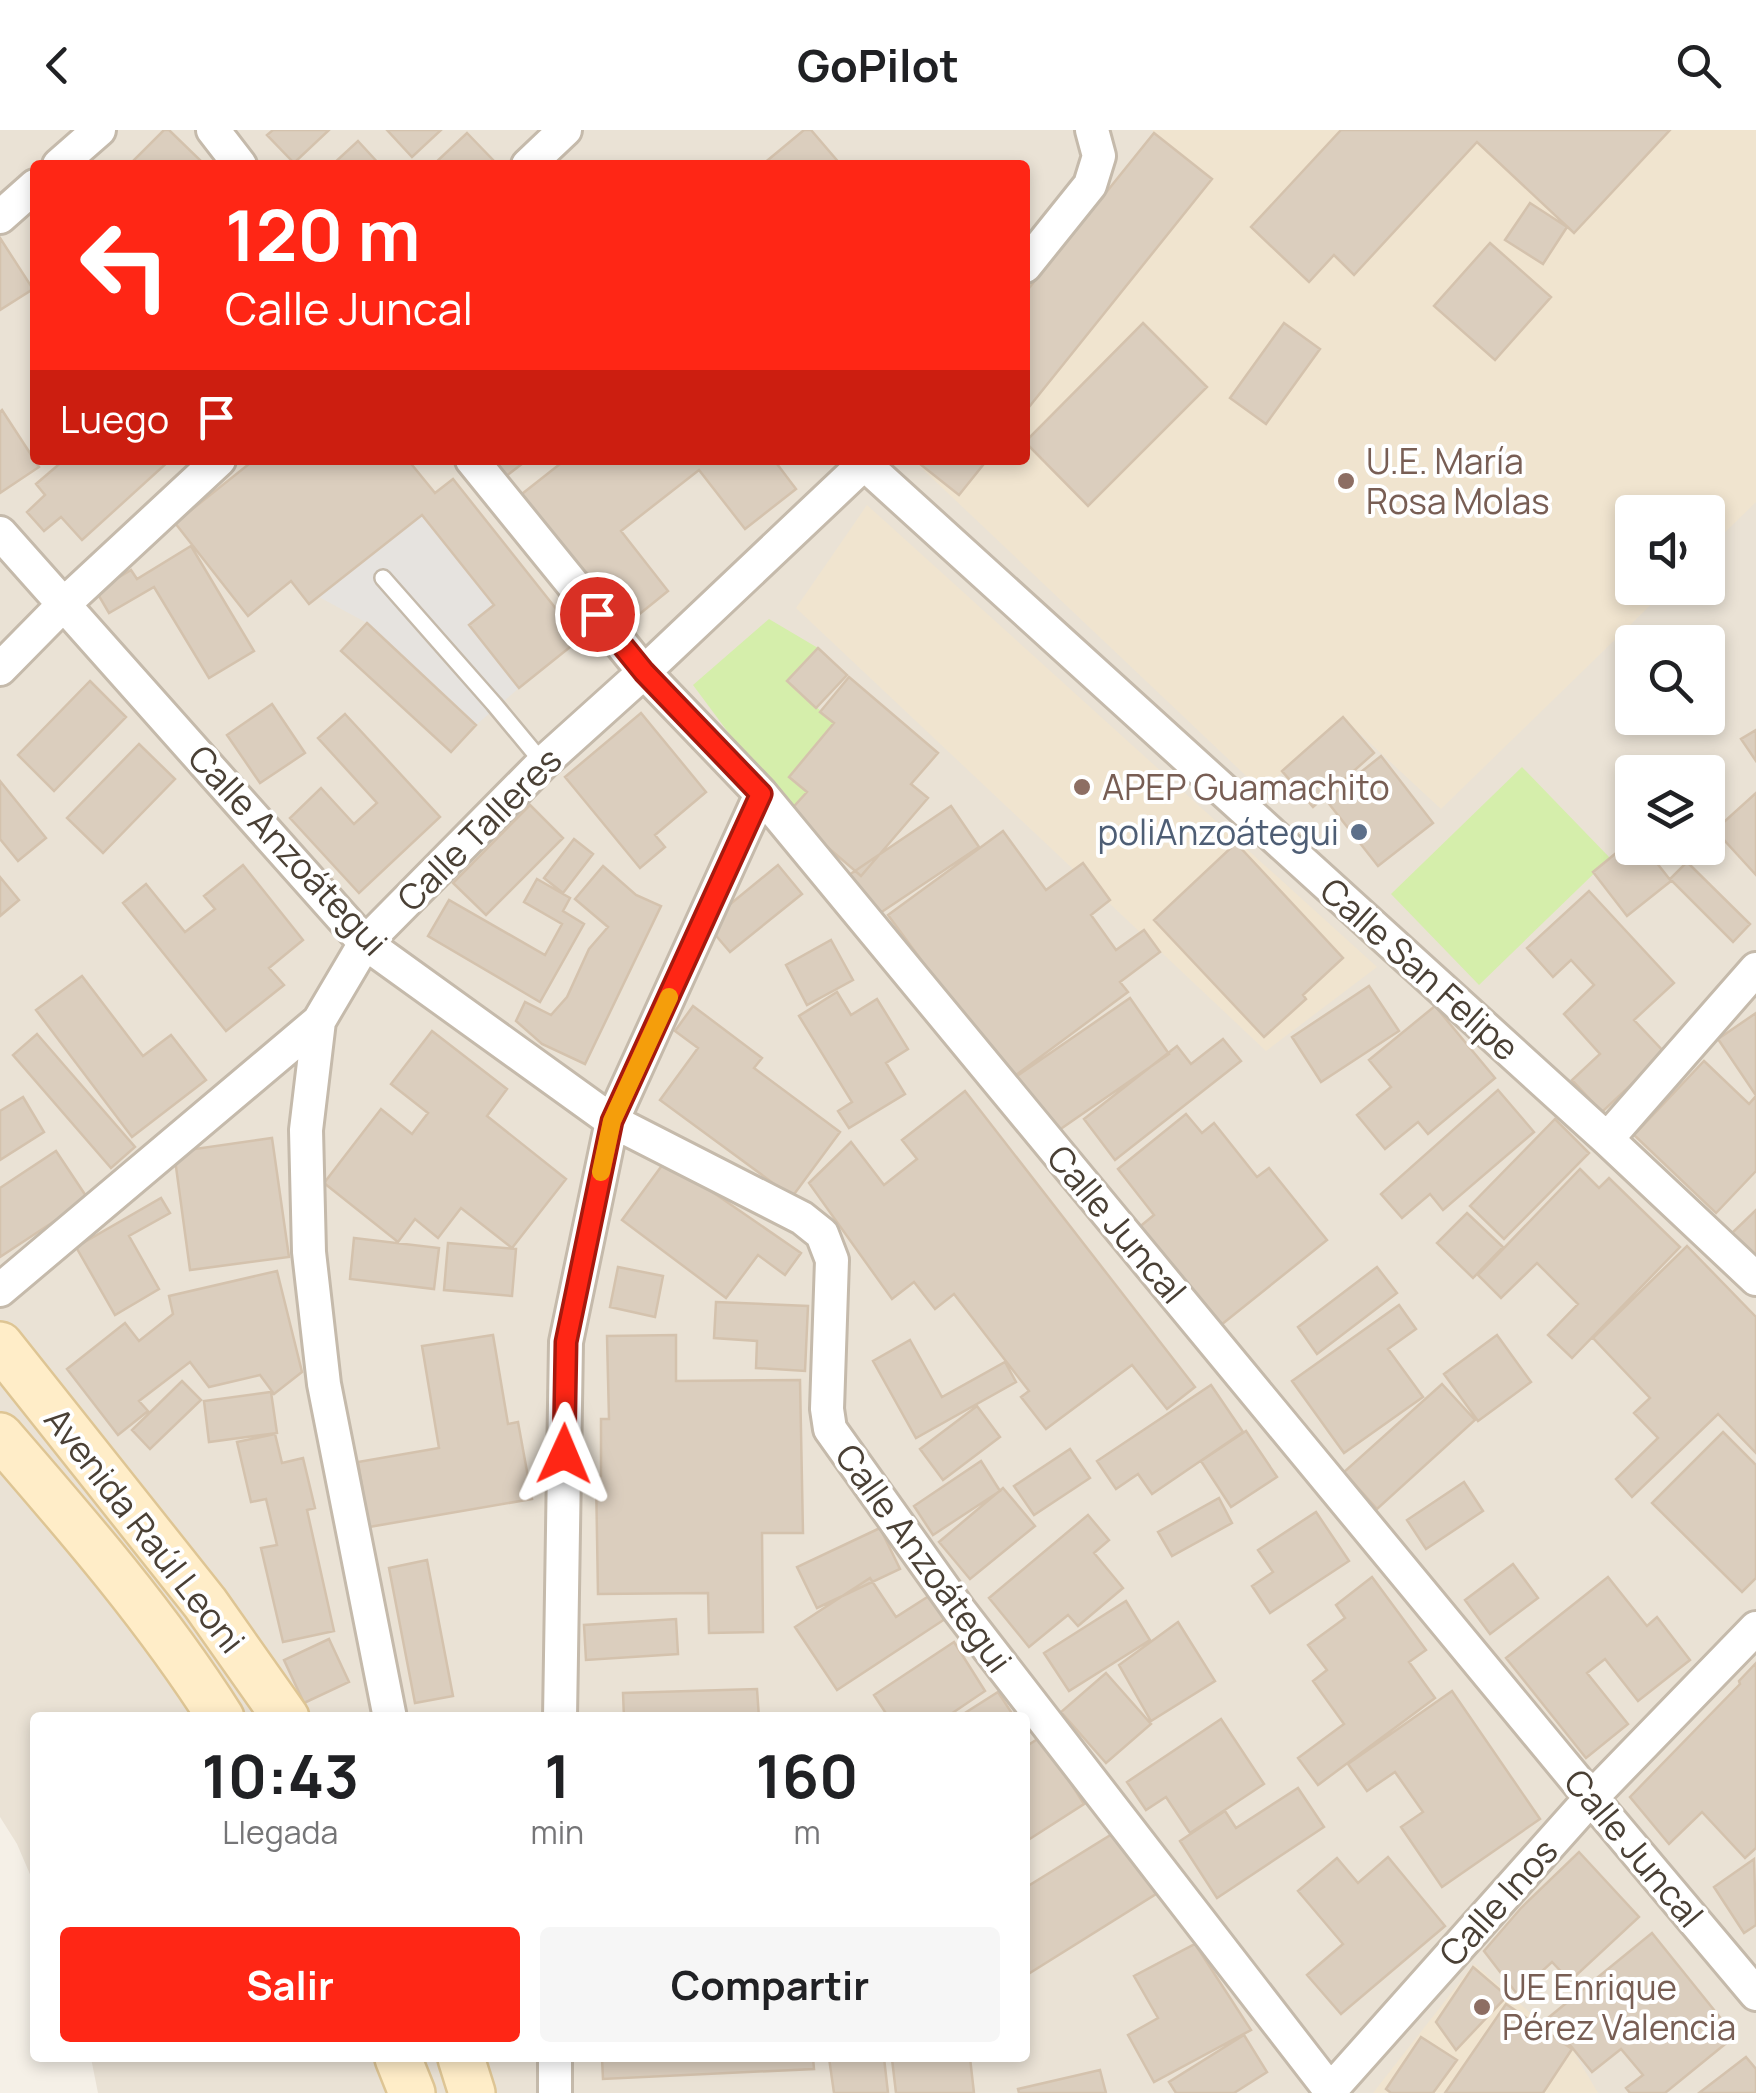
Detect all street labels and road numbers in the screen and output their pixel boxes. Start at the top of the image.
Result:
street label: Calle Anzoátegui [178,734,398,966]
street label: Calle Talleres [386,736,572,922]
street label: Calle San Felipe [1310,867,1530,1071]
street label: Calle Juncal [1037,1135,1197,1313]
street label: Avenida Raúl Leoni [34,1397,256,1663]
street label: Calle Anzoátegui [825,1434,1023,1682]
street label: Calle Juncal [1554,1759,1714,1937]
street label: Calle Inos [1428,1828,1568,1976]

